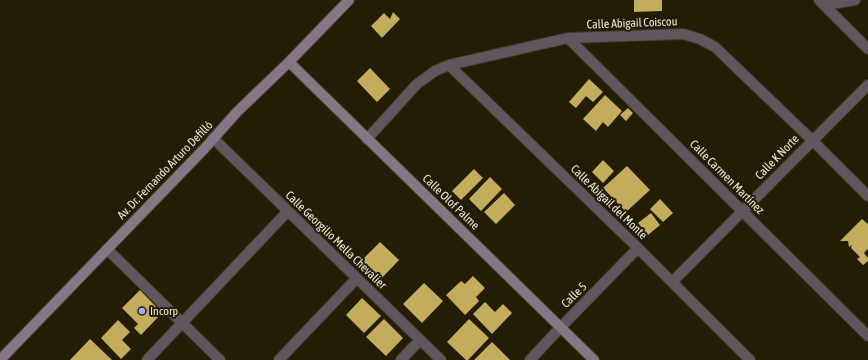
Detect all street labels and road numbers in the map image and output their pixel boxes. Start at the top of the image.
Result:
street label: Calle Abigail Coiscou [586,14,678,32]
street label: Av. Dr. Fernando Arturo Defilló [114,118,216,222]
street label: Calle K Norte [752,132,802,182]
street label: Calle Carmen Martínez [687,137,768,218]
street label: Calle Abigail del Monte [568,162,650,242]
street label: Calle Olof Palme [420,171,482,233]
street label: Calle Georgilio Mella Chevalier [283,188,390,292]
street label: Calle 5 [558,279,590,311]

